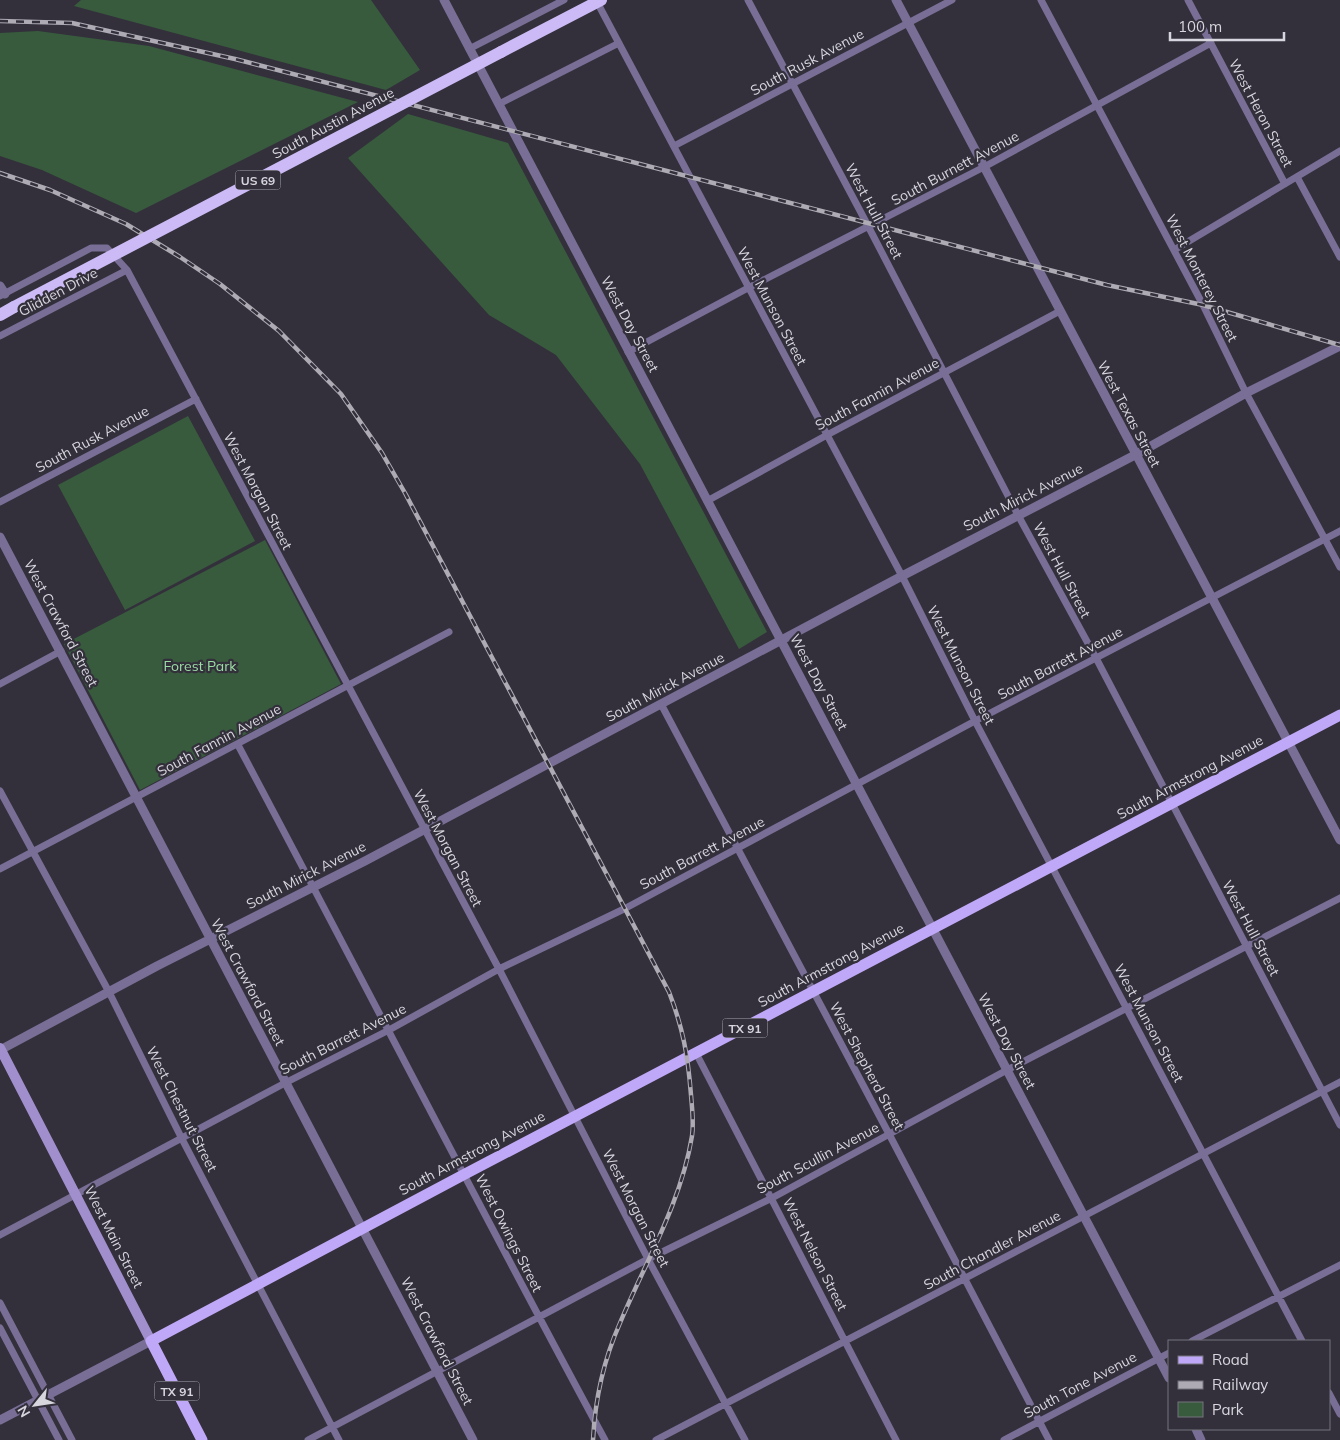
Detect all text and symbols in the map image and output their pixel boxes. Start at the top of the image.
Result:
scale bar [1170,10,1284,42]
text: 100 m [1178,17,1222,36]
street label: South Rusk Avenue [747,24,867,100]
street label: West Heron Street [1225,56,1297,170]
street label: South Austin Avenue [269,83,397,163]
street label: South Burnett Avenue [888,127,1022,209]
street label: West Hull Street [841,160,907,262]
road number: US 69 [236,170,280,190]
street label: West Monterey Street [1162,211,1242,345]
street label: West Munson Street [733,244,811,368]
street label: Glidden Drive [15,264,101,320]
street label: West Day Street [597,273,663,375]
street label: South Fannin Avenue [812,354,942,434]
street label: West Texas Street [1093,358,1165,470]
street label: South Rusk Avenue [32,401,152,477]
street label: West Morgan Street [219,429,297,553]
street label: South Mirick Avenue [960,459,1086,535]
street label: West Hull Street [1029,519,1095,621]
street label: West Crawford Street [20,556,102,690]
street label: West Munson Street [923,602,999,728]
street label: South Barrett Avenue [994,622,1126,704]
street label: West Day Street [786,631,852,733]
street label: South Mirick Avenue [603,648,727,726]
park label: Forest Park [163,657,237,675]
street label: South Fannin Avenue [154,700,284,780]
street label: South Armstrong Avenue [1114,731,1266,823]
street label: West Morgan Street [409,786,487,910]
street label: South Barrett Avenue [636,812,768,894]
street label: South Mirick Avenue [243,837,369,913]
street label: West Hull Street [1218,877,1284,979]
street label: West Crawford Street [207,915,289,1049]
street label: South Armstrong Avenue [755,919,907,1011]
street label: West Munson Street [1110,961,1188,1085]
street label: West Day Street [974,990,1040,1092]
street label: South Barrett Avenue [277,999,409,1079]
street label: West Shepherd Street [826,999,908,1133]
road number: TX 91 [722,1018,768,1038]
street label: West Chestnut Street [143,1043,222,1175]
street label: South Armstrong Avenue [396,1107,548,1199]
street label: South Scullin Avenue [754,1118,882,1198]
street label: West Morgan Street [598,1146,674,1270]
street label: West Owings Street [471,1171,547,1295]
street label: West Main Street [81,1183,148,1291]
street label: West Nelson Street [779,1194,851,1314]
street label: South Chandler Avenue [920,1206,1064,1294]
street label: West Crawford Street [397,1274,477,1408]
legend [1168,1340,1330,1430]
street label: South Tone Avenue [1021,1348,1139,1422]
text: Road [1212,1350,1249,1369]
text: Railway [1212,1375,1268,1394]
north arrow [10,1380,60,1430]
road number: TX 91 [154,1382,200,1400]
text: Park [1212,1400,1244,1419]
text: N [13,1402,34,1421]

